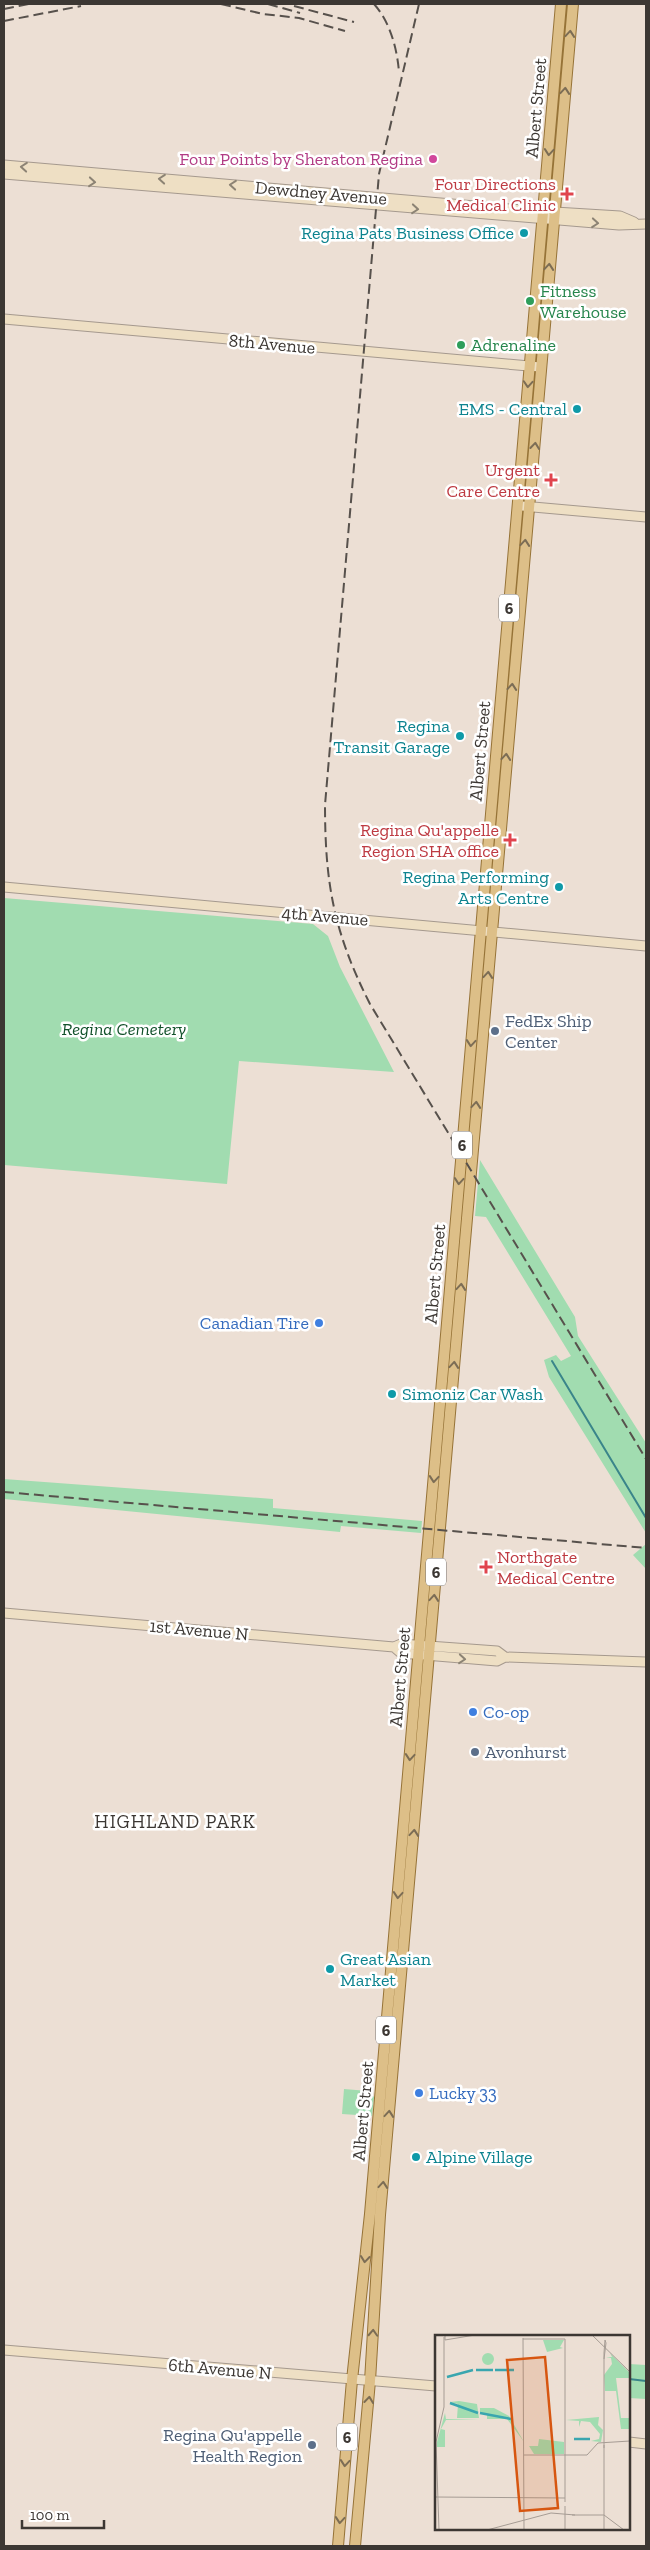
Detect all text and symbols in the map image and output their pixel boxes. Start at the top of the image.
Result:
one-way arrow [564,30,575,38]
street label: Albert Street [521,57,551,159]
one-way arrow [559,86,570,94]
place label: Four Points by Sheraton Regina [179,148,423,170]
one-way arrow [544,148,555,156]
marker: Four Points by Sheraton Regina [427,153,439,165]
one-way arrow [20,161,28,172]
one-way arrow [158,173,166,184]
place label: Four Directions Medical Clinic [434,173,556,216]
one-way arrow [88,176,96,187]
street label: Dewdney Avenue [254,176,388,210]
one-way arrow [229,180,237,191]
marker: Four Directions Medical Clinic [560,187,574,201]
one-way arrow [411,203,419,214]
one-way arrow [591,218,599,229]
place label: Regina Pats Business Office [301,222,514,244]
marker: Regina Pats Business Office [518,227,530,239]
one-way arrow [543,263,554,271]
place label: Fitness Warehouse [540,280,627,323]
marker: Fitness Warehouse [524,295,536,307]
street label: 8th Avenue [228,329,316,359]
place label: Adrenaline [471,334,556,356]
marker: Adrenaline [455,339,467,351]
one-way arrow [523,381,534,389]
place label: EMS - Central [458,398,567,420]
marker: EMS - Central [571,403,583,415]
one-way arrow [529,441,540,449]
place label: Urgent Care Centre [446,459,540,502]
marker: Urgent Care Centre [544,473,558,487]
one-way arrow [519,539,530,547]
road number: 6 [499,594,519,622]
one-way arrow [507,683,518,691]
street label: Albert Street [465,700,495,802]
place label: Regina Transit Garage [333,715,450,758]
marker: Regina Transit Garage [454,730,466,742]
one-way arrow [501,753,512,761]
place label: Regina Qu'appelle Region SHA office [360,819,499,862]
marker: Regina Qu'appelle Region SHA office [503,833,517,847]
place label: Regina Performing Arts Centre [403,866,549,909]
marker: Regina Performing Arts Centre [553,881,565,893]
street label: 4th Avenue [281,901,369,931]
one-way arrow [482,970,493,978]
place label: FedEx Ship Center [505,1010,592,1053]
park label: Regina Cemetery [62,1018,186,1040]
marker: FedEx Ship Center [489,1025,501,1037]
one-way arrow [466,1039,477,1047]
one-way arrow [471,1101,482,1109]
road number: 6 [452,1132,472,1158]
one-way arrow [454,1178,465,1186]
street label: Albert Street [420,1223,450,1325]
one-way arrow [455,1282,466,1290]
place label: Canadian Tire [200,1312,309,1334]
marker: Canadian Tire [313,1317,325,1329]
one-way arrow [448,1361,459,1369]
place label: Simoniz Car Wash [402,1383,543,1405]
marker: Simoniz Car Wash [386,1388,398,1400]
one-way arrow [428,1475,439,1483]
place label: Northgate Medical Centre [497,1546,615,1589]
road number: 6 [426,1558,446,1585]
marker: Northgate Medical Centre [479,1560,493,1574]
one-way arrow [428,1594,439,1602]
street label: 1st Avenue N [149,1615,249,1645]
street label: Albert Street [385,1626,415,1728]
one-way arrow [458,1653,466,1664]
place label: Co-op [483,1701,529,1723]
marker: Co-op [467,1706,479,1718]
place label: Avonhurst [485,1741,567,1763]
marker: Avonhurst [469,1746,481,1758]
one-way arrow [405,1753,416,1761]
district label: HIGHLAND PARK [94,1810,256,1833]
one-way arrow [408,1829,419,1837]
one-way arrow [393,1892,404,1900]
place label: Great Asian Market [340,1948,432,1991]
marker: Great Asian Market [324,1963,336,1975]
road number: 6 [376,2016,396,2044]
street label: Albert Street [348,2060,378,2162]
place label: Lucky 33 [429,2082,497,2104]
marker: Lucky 33 [413,2087,425,2099]
one-way arrow [383,2110,394,2118]
place label: Alpine Village [426,2146,533,2168]
marker: Alpine Village [410,2151,422,2163]
one-way arrow [377,2181,388,2189]
one-way arrow [360,2255,371,2263]
one-way arrow [368,2329,379,2337]
inset map [435,2335,630,2530]
street label: 6th Avenue N [167,2354,273,2384]
one-way arrow [363,2395,374,2403]
place label: Regina Qu'appelle Health Region [163,2424,303,2467]
road number: 6 [337,2424,357,2450]
marker: Regina Qu'appelle Health Region [306,2439,318,2451]
one-way arrow [339,2460,350,2468]
scale bar [22,2498,105,2530]
text: 100 m [30,2506,69,2524]
one-way arrow [335,2516,346,2524]

